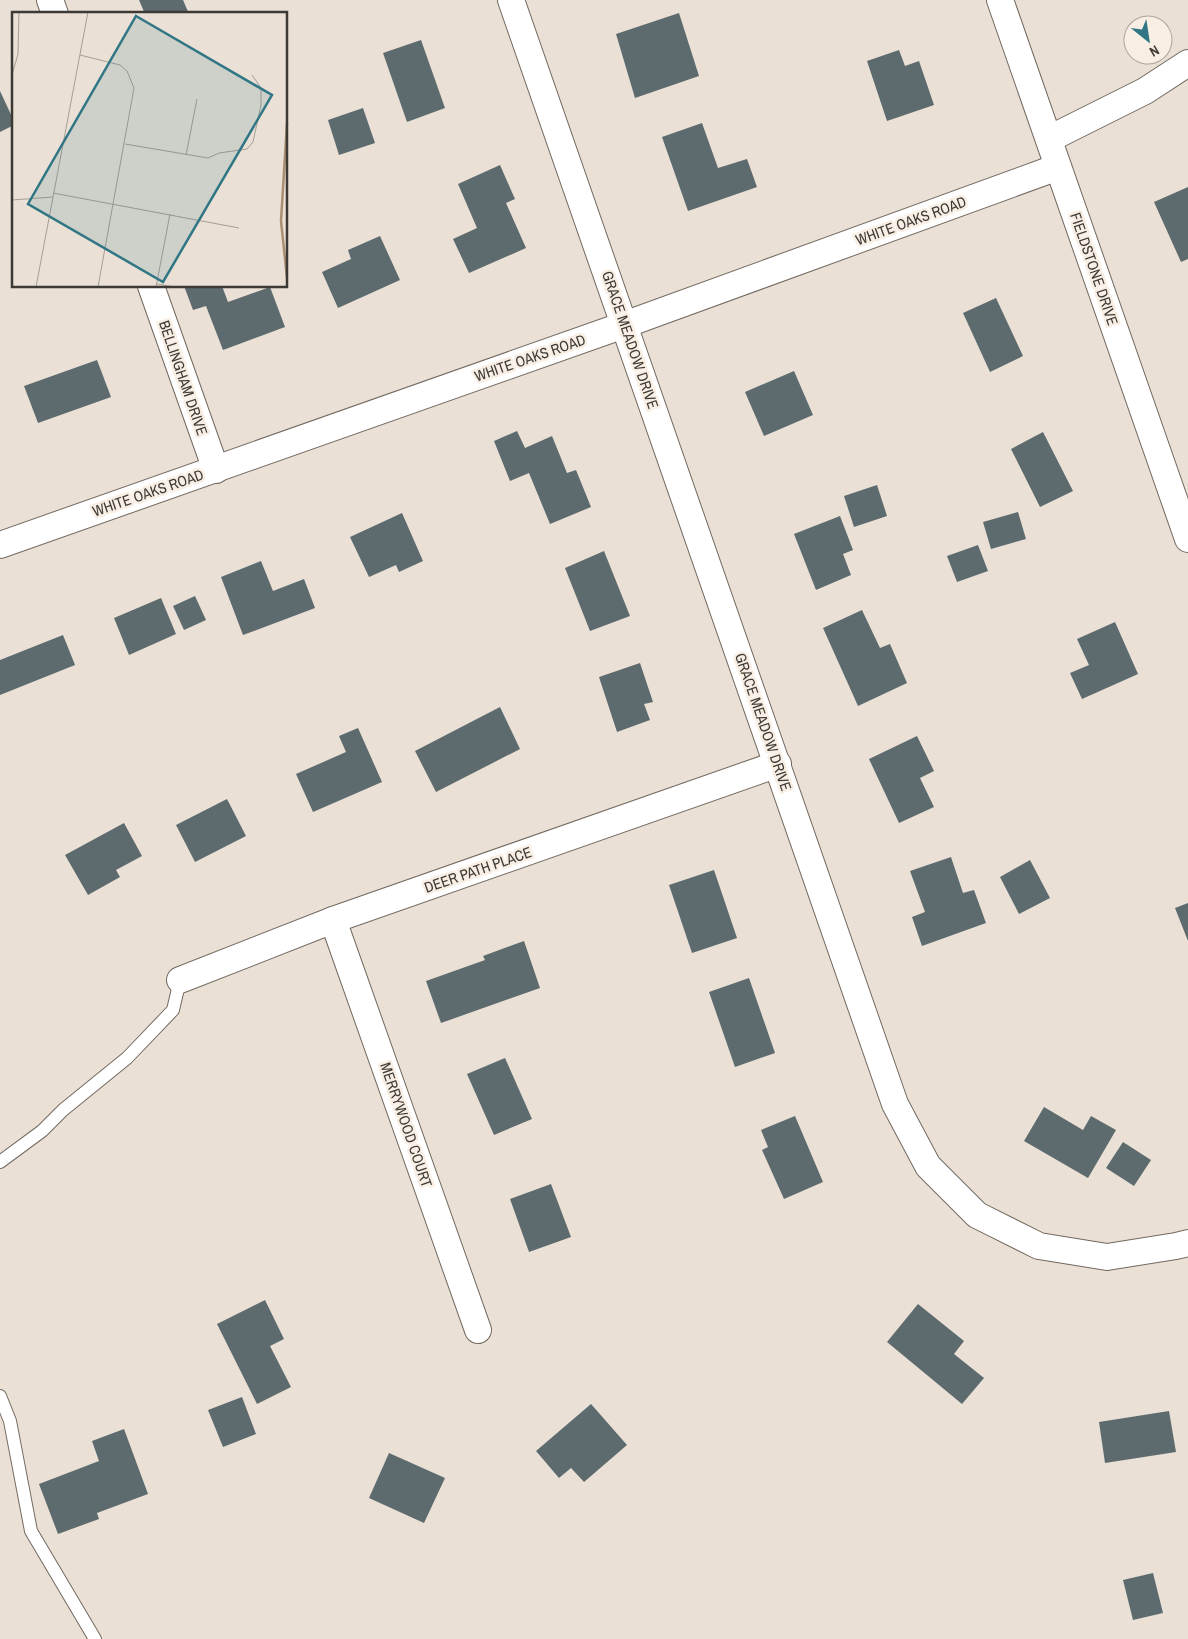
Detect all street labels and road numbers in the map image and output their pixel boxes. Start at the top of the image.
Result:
street label: WHITE OAKS ROAD [853,191,969,250]
street label: FIELDSTONE DRIVE [1065,210,1124,328]
street label: GRACE MEADOW DRIVE [597,268,664,412]
street label: BELLINGHAM DRIVE [154,318,213,438]
street label: WHITE OAKS ROAD [471,329,588,386]
street label: WHITE OAKS ROAD [89,464,206,521]
street label: GRACE MEADOW DRIVE [730,650,797,794]
street label: DEER PATH PLACE [421,841,534,898]
street label: MERRYWOOD COURT [375,1060,438,1191]

